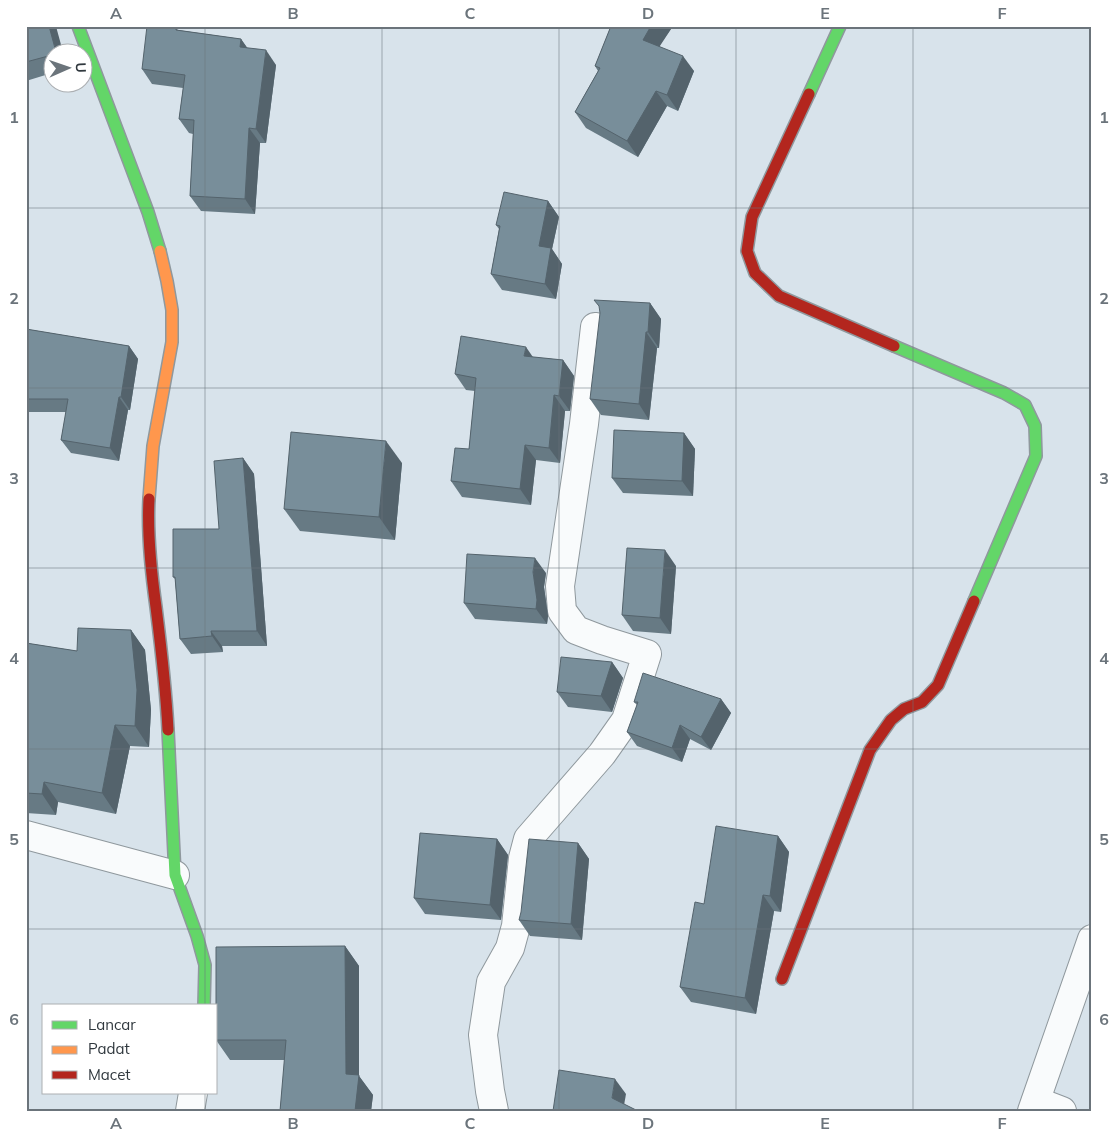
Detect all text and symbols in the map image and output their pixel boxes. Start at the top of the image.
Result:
text: A [110,3,122,23]
text: B [287,3,299,23]
text: C [465,3,476,23]
text: D [642,3,654,23]
text: E [820,3,830,23]
text: F [997,3,1007,23]
north arrow [42,42,92,92]
text: U [72,62,90,73]
text: 1 [9,107,19,127]
text: 1 [1099,107,1109,127]
text: 2 [9,288,19,308]
text: 2 [1099,288,1109,308]
text: 3 [9,468,19,488]
text: 3 [1099,468,1109,488]
text: 4 [9,648,19,668]
text: 4 [1099,648,1109,668]
text: 5 [9,829,19,849]
text: 5 [1099,829,1109,849]
legend [42,1004,218,1094]
text: 6 [9,1009,19,1029]
text: 6 [1099,1009,1109,1029]
text: Lancar [88,1015,136,1034]
text: Padat [88,1039,130,1058]
text: Macet [88,1065,131,1084]
text: A [110,1113,122,1133]
text: B [287,1113,299,1133]
text: C [465,1113,476,1133]
text: D [642,1113,654,1133]
text: E [820,1113,830,1133]
text: F [997,1113,1007,1133]

